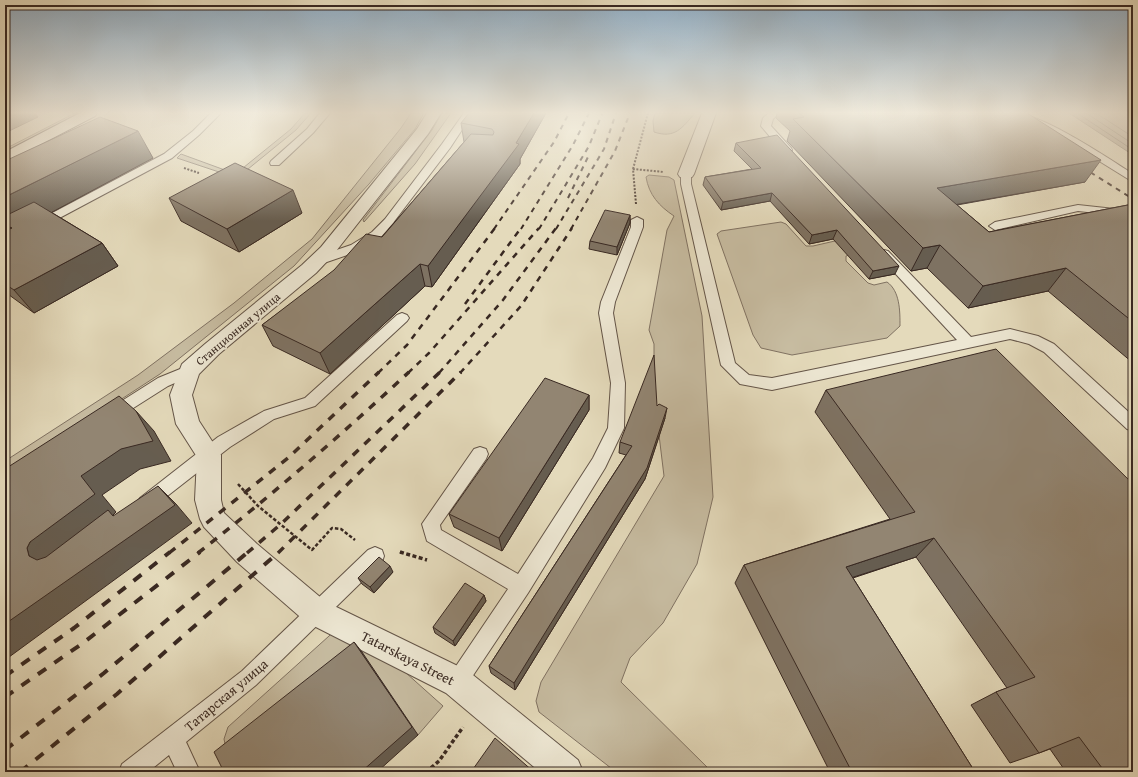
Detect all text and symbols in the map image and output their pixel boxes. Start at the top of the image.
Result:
street label: Станционная улица [192,288,284,369]
street label: Tatarskaya Street [358,626,458,690]
street label: Татарская улица [180,654,272,736]

